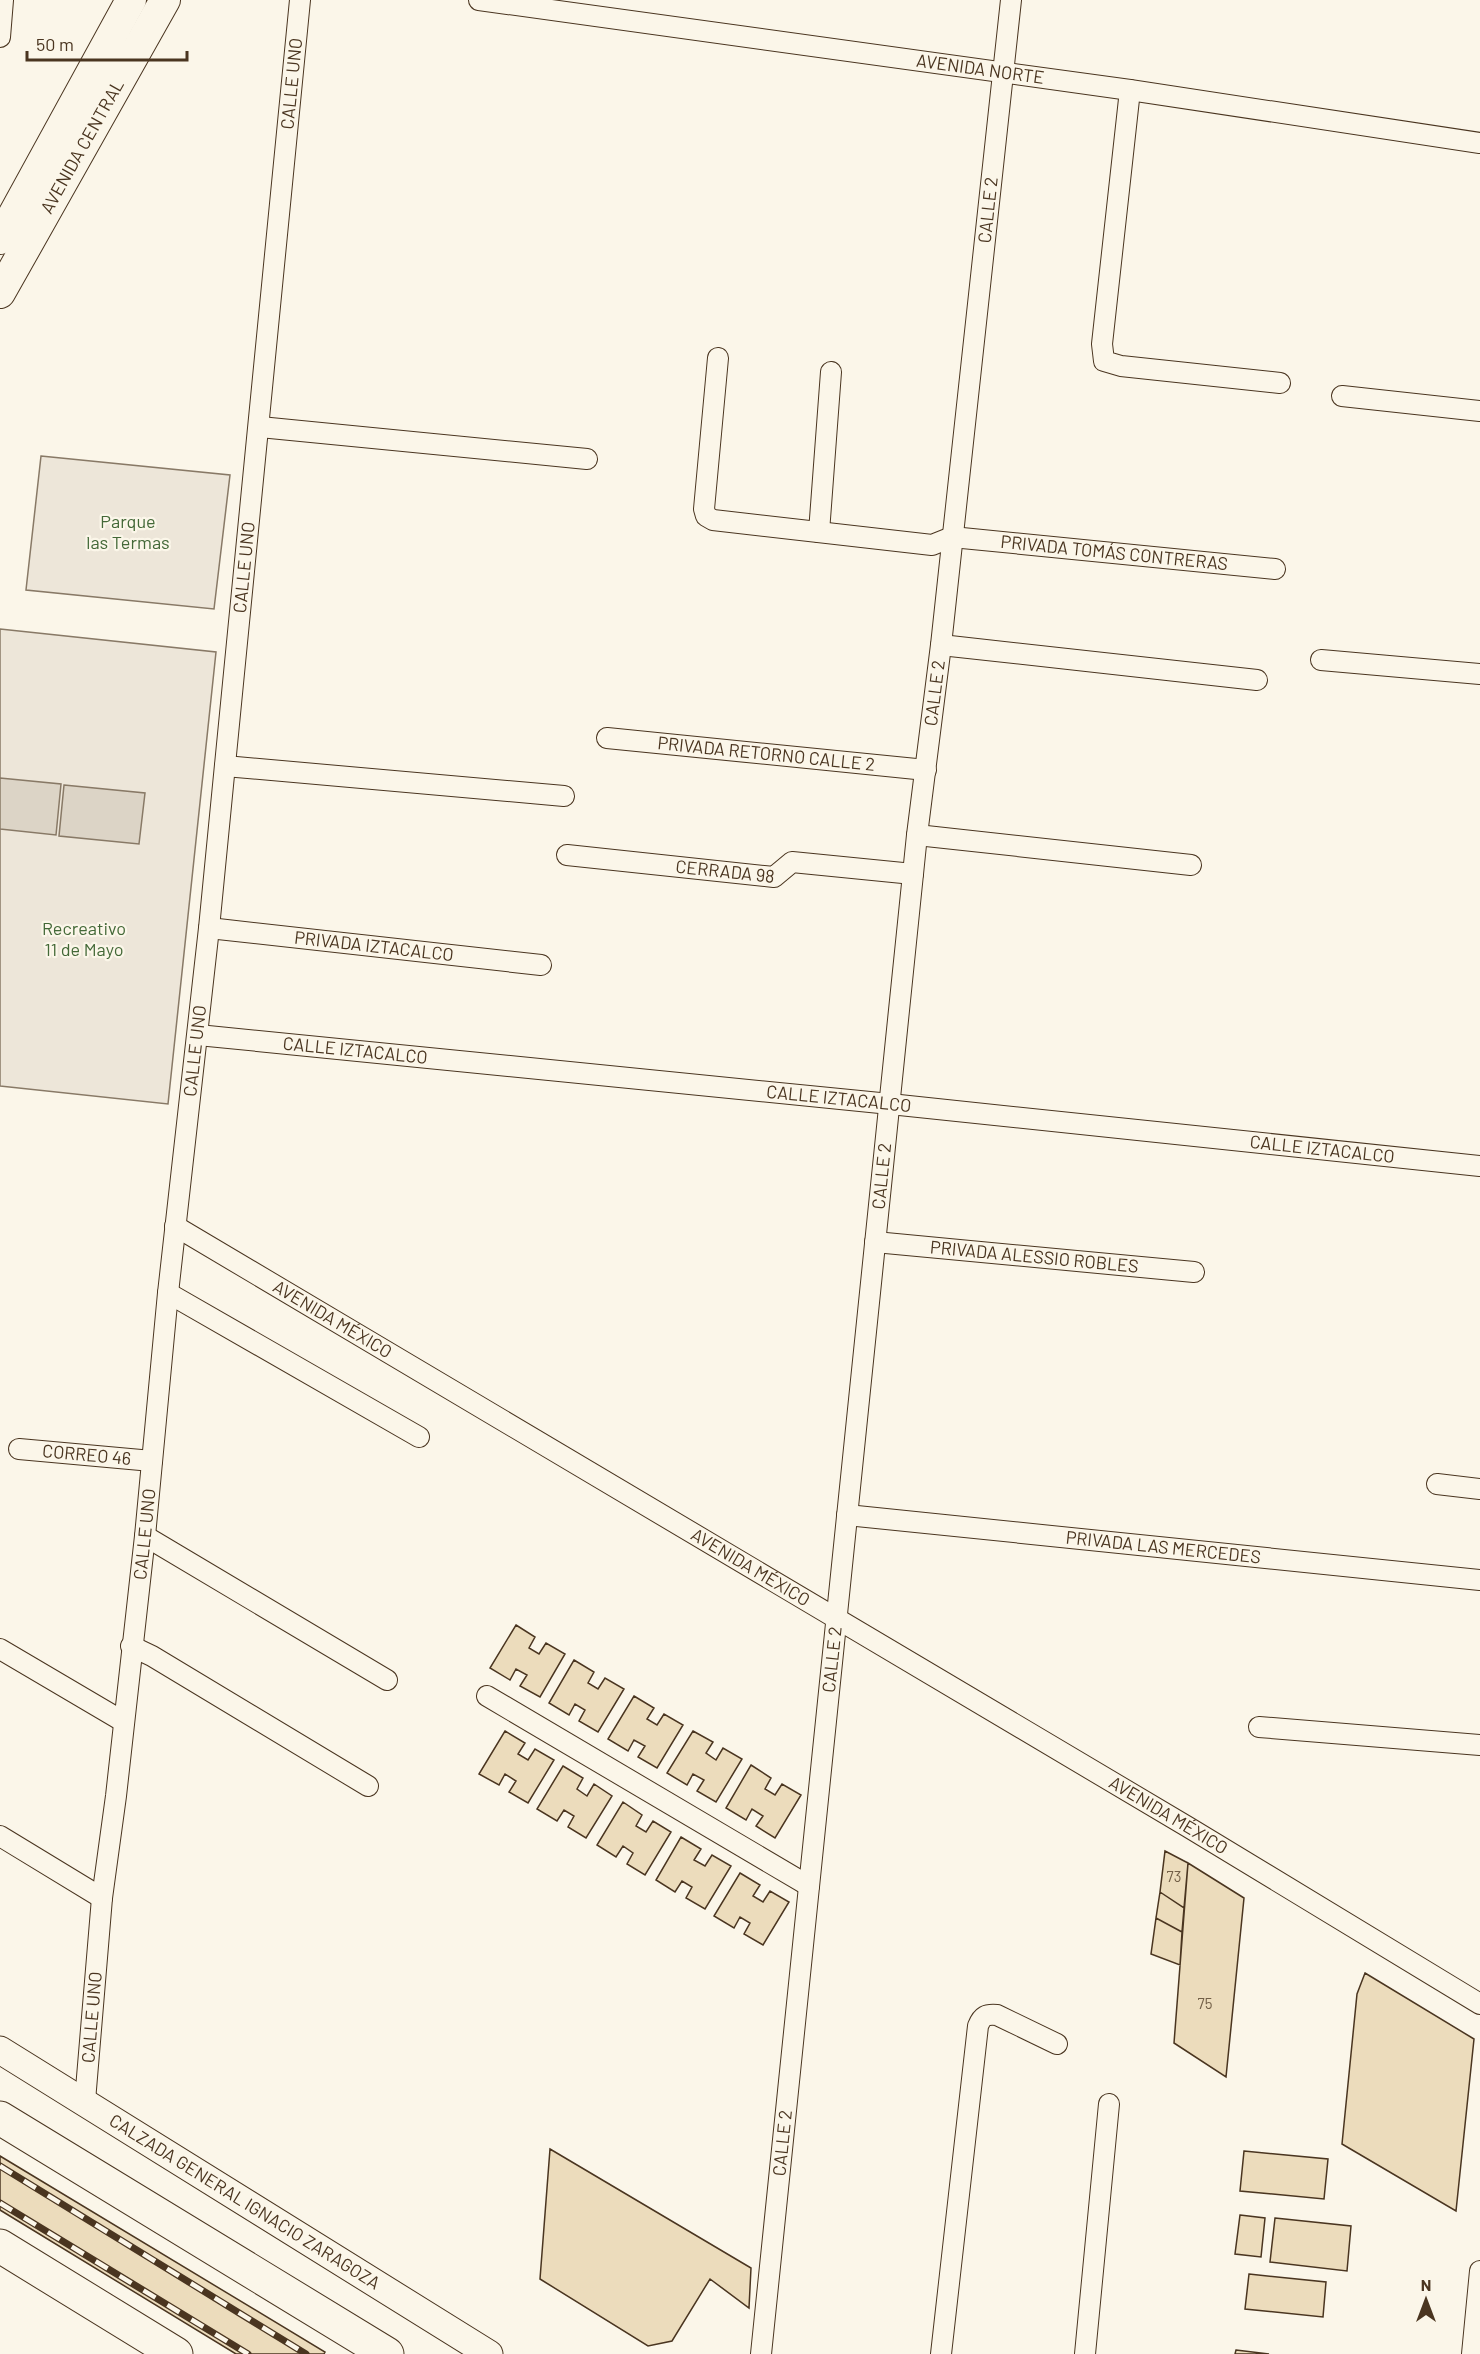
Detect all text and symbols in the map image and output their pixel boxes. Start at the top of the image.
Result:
scale bar [27,24,188,62]
text: 50 m [36,33,74,55]
street label: CALLE UNO [275,37,306,130]
street label: AVENIDA NORTE [915,49,1046,88]
street label: AVENIDA CENTRAL [35,75,128,217]
street label: CALLE 2 [973,176,1002,244]
park label: Parque las Termas [86,510,170,553]
street label: CALLE UNO [228,521,259,614]
street label: PRIVADA TOMÁS CONTRERAS [1000,530,1229,574]
street label: CALLE 2 [919,659,949,727]
street label: PRIVADA RETORNO CALLE 2 [656,731,876,775]
street label: CERRADA 98 [675,855,776,887]
park label: Recreativo 11 de Mayo [42,917,126,960]
street label: PRIVADA IZTACALCO [293,926,455,965]
street label: CALLE UNO [178,1004,210,1098]
street label: CALLE IZTACALCO [282,1032,429,1068]
street label: CALLE IZTACALCO [765,1080,912,1116]
street label: CALLE IZTACALCO [1249,1130,1396,1167]
street label: CALLE 2 [867,1142,895,1210]
street label: PRIVADA ALESSIO ROBLES [929,1235,1140,1277]
street label: AVENIDA MÉXICO [269,1275,396,1362]
street label: CORREO 46 [41,1439,132,1469]
street label: CALLE UNO [128,1487,159,1581]
street label: AVENIDA MÉXICO [687,1523,814,1610]
street label: PRIVADA LAS MERCEDES [1065,1526,1262,1567]
street label: CALLE 2 [817,1625,846,1694]
street label: AVENIDA MÉXICO [1105,1771,1232,1859]
house number: 73 [1167,1867,1181,1885]
street label: CALLE UNO [76,1971,106,2064]
house number: 75 [1198,1994,1212,2012]
street label: CALZADA GENERAL IGNACIO ZARAGOZA [106,2109,385,2294]
street label: CALLE 2 [767,2109,796,2177]
north arrow [1396,2270,1456,2330]
text: N [1421,2275,1431,2294]

